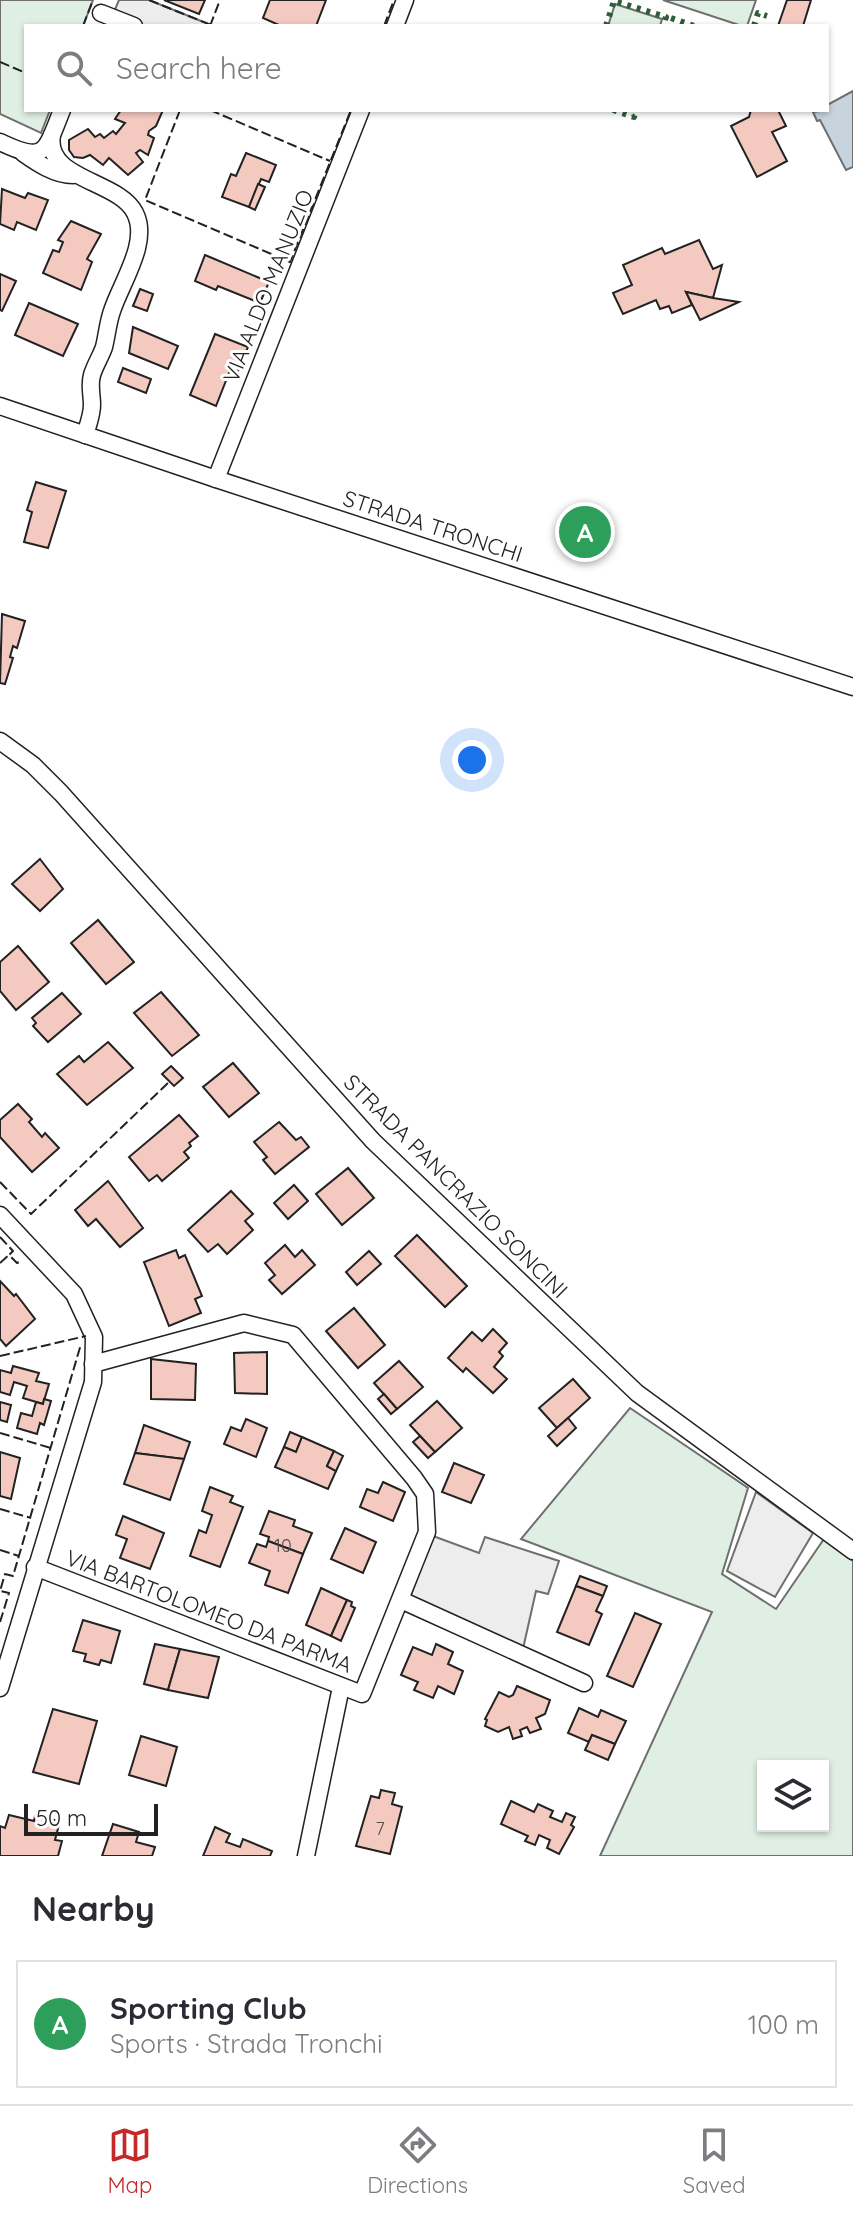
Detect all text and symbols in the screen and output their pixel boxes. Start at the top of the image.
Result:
search box [24,24,829,112]
icon: search [52,46,96,90]
text: Search here [116,49,282,87]
street label: VIA ALDO MANUZIO [217,185,319,387]
street label: STRADA TRONCHI [340,484,526,568]
pin: A [559,502,611,562]
your location [452,740,492,780]
street label: STRADA PANCRAZIO SONCINI [338,1068,574,1304]
house number: 10 [274,1534,292,1557]
street label: VIA BARTOLOMEO DA PARMA [62,1543,356,1679]
map controls [757,1760,829,1832]
button: layers [757,1760,829,1832]
scale bar [24,1800,158,1836]
text: 50 m [36,1804,87,1832]
house number: 7 [375,1817,385,1840]
text: Nearby [32,1887,155,1930]
text: Sporting Club [110,1989,306,2027]
text: A [52,2008,68,2041]
text: 100 m [748,2008,819,2041]
text: Sports · Strada Tronchi [110,2027,382,2060]
tab: Map [107,2123,152,2199]
tab: Directions [367,2123,468,2199]
tab: Saved [683,2123,746,2199]

